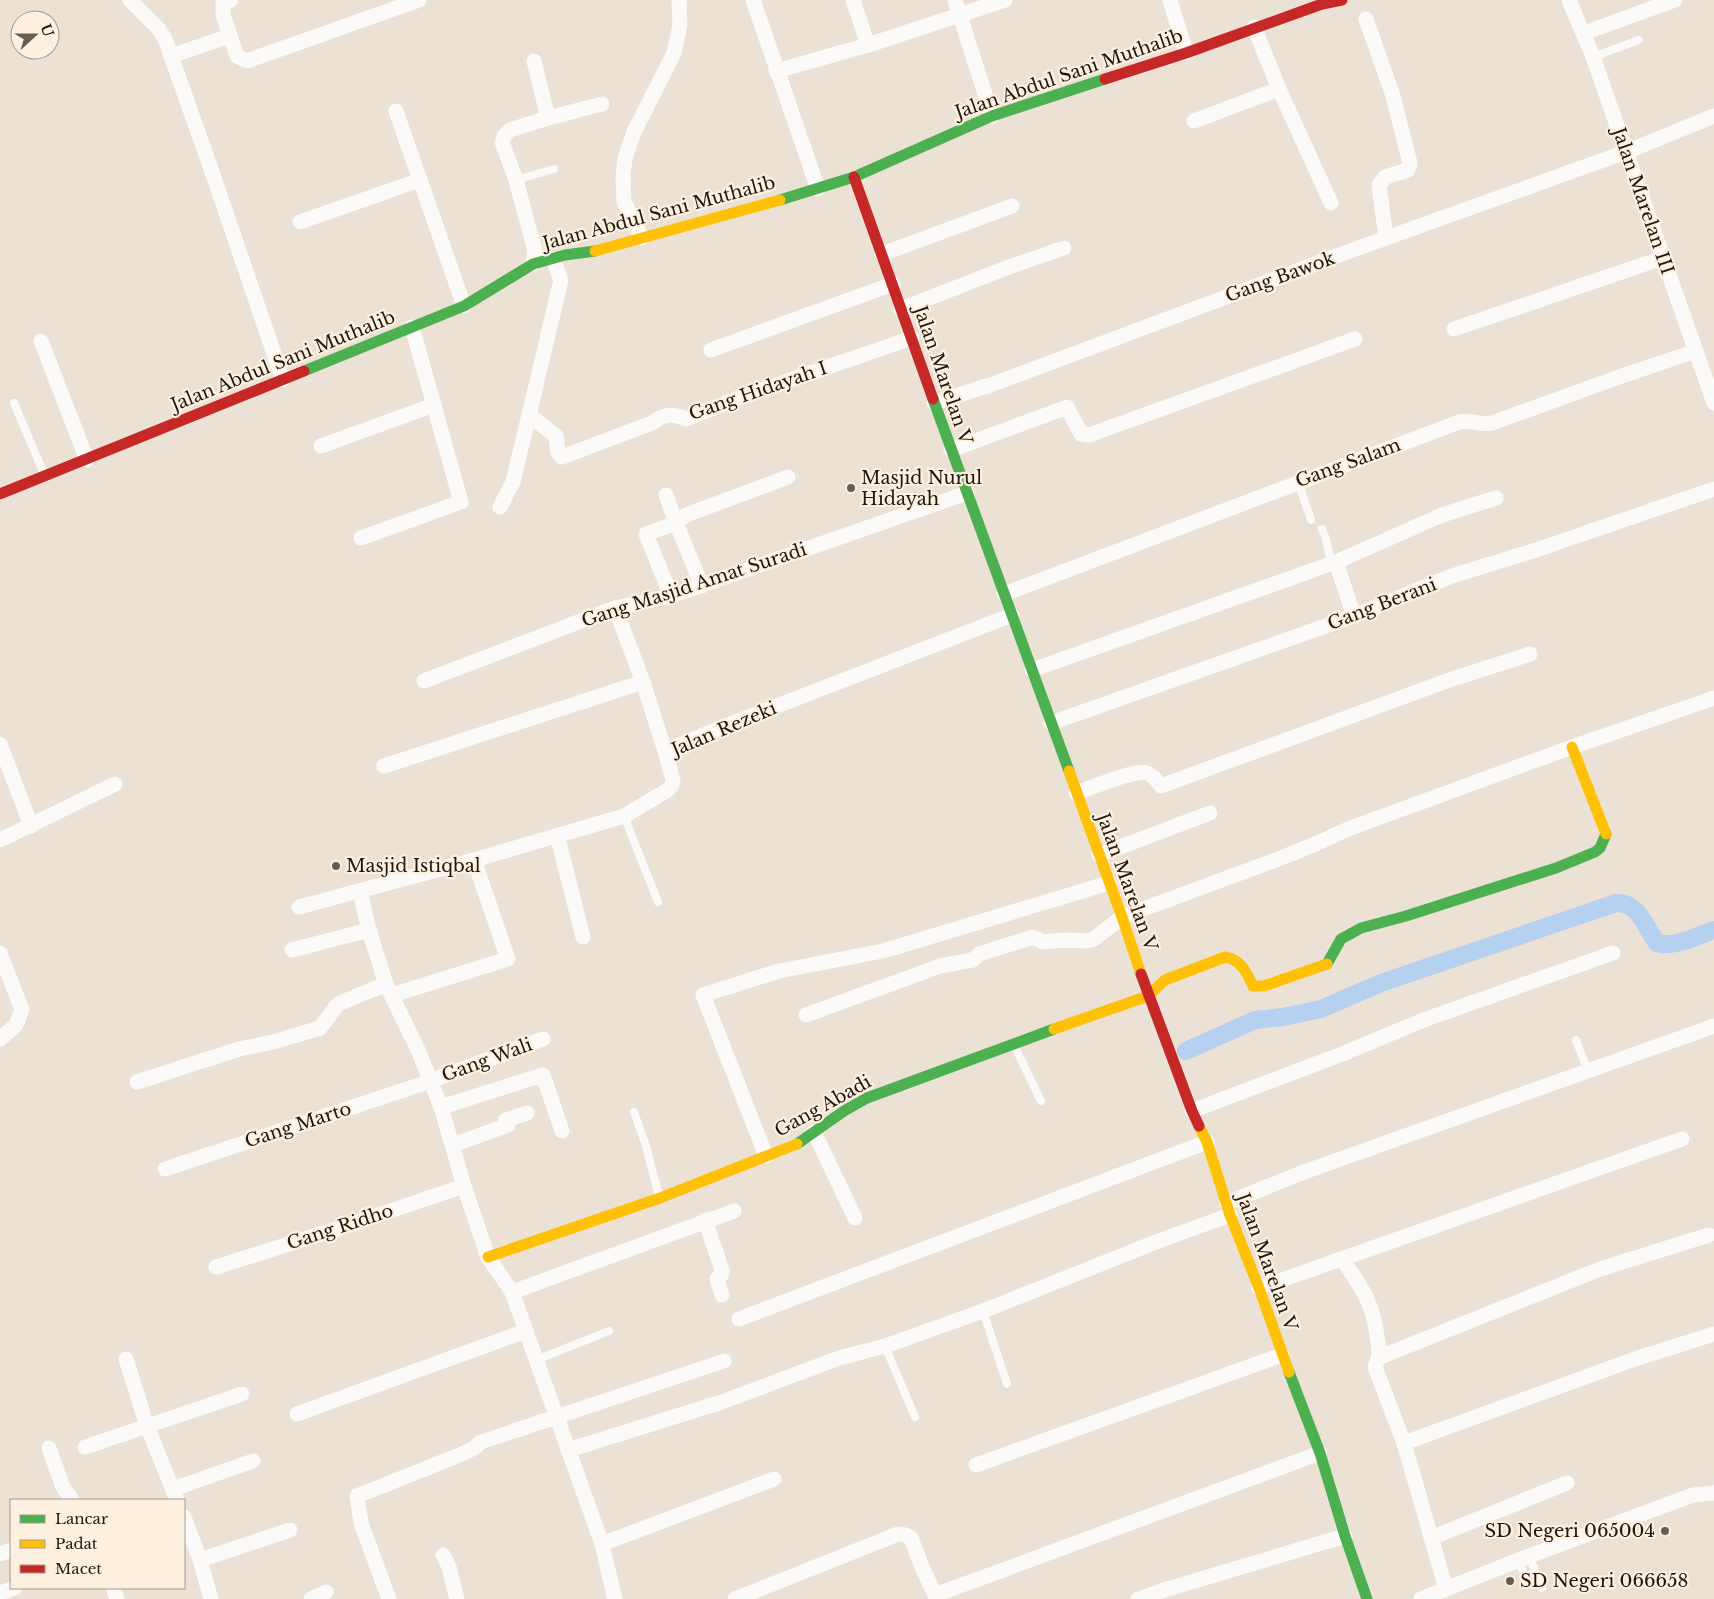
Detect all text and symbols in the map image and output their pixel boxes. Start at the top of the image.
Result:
north arrow [10,10,60,60]
text: U [37,21,58,40]
street label: Jalan Abdul Sani Muthalib [950,25,1186,124]
street label: Jalan Marelan III [1607,123,1678,277]
street label: Jalan Abdul Sani Muthalib [539,171,778,255]
street label: Gang Bawok [1222,247,1338,307]
street label: Jalan Marelan V [908,301,977,448]
street label: Jalan Abdul Sani Muthalib [166,306,398,417]
street label: Gang Hidayah I [686,357,830,425]
street label: Gang Salam [1292,434,1404,492]
place label: Masjid Nurul Hidayah [861,467,982,510]
marker: Masjid Nurul Hidayah [845,482,857,494]
street label: Gang Masjid Amat Suradi [579,538,809,632]
street label: Gang Berani [1324,573,1440,635]
street label: Jalan Rezeki [666,697,780,762]
street label: Jalan Marelan V [1091,808,1162,955]
place label: Masjid Istiqbal [346,855,481,877]
marker: Masjid Istiqbal [330,860,342,872]
street label: Gang Wali [439,1033,535,1087]
street label: Gang Abadi [771,1070,875,1142]
street label: Gang Marto [242,1097,354,1153]
street label: Jalan Marelan V [1231,1188,1302,1335]
street label: Gang Ridho [284,1199,396,1255]
legend [10,1499,185,1589]
text: Lancar [55,1509,109,1528]
place label: SD Negeri 065004 [1485,1520,1655,1542]
marker: SD Negeri 065004 [1659,1525,1671,1537]
text: Padat [55,1534,98,1553]
text: Macet [55,1559,102,1578]
place label: SD Negeri 066658 [1520,1570,1688,1592]
marker: SD Negeri 066658 [1504,1575,1516,1587]

